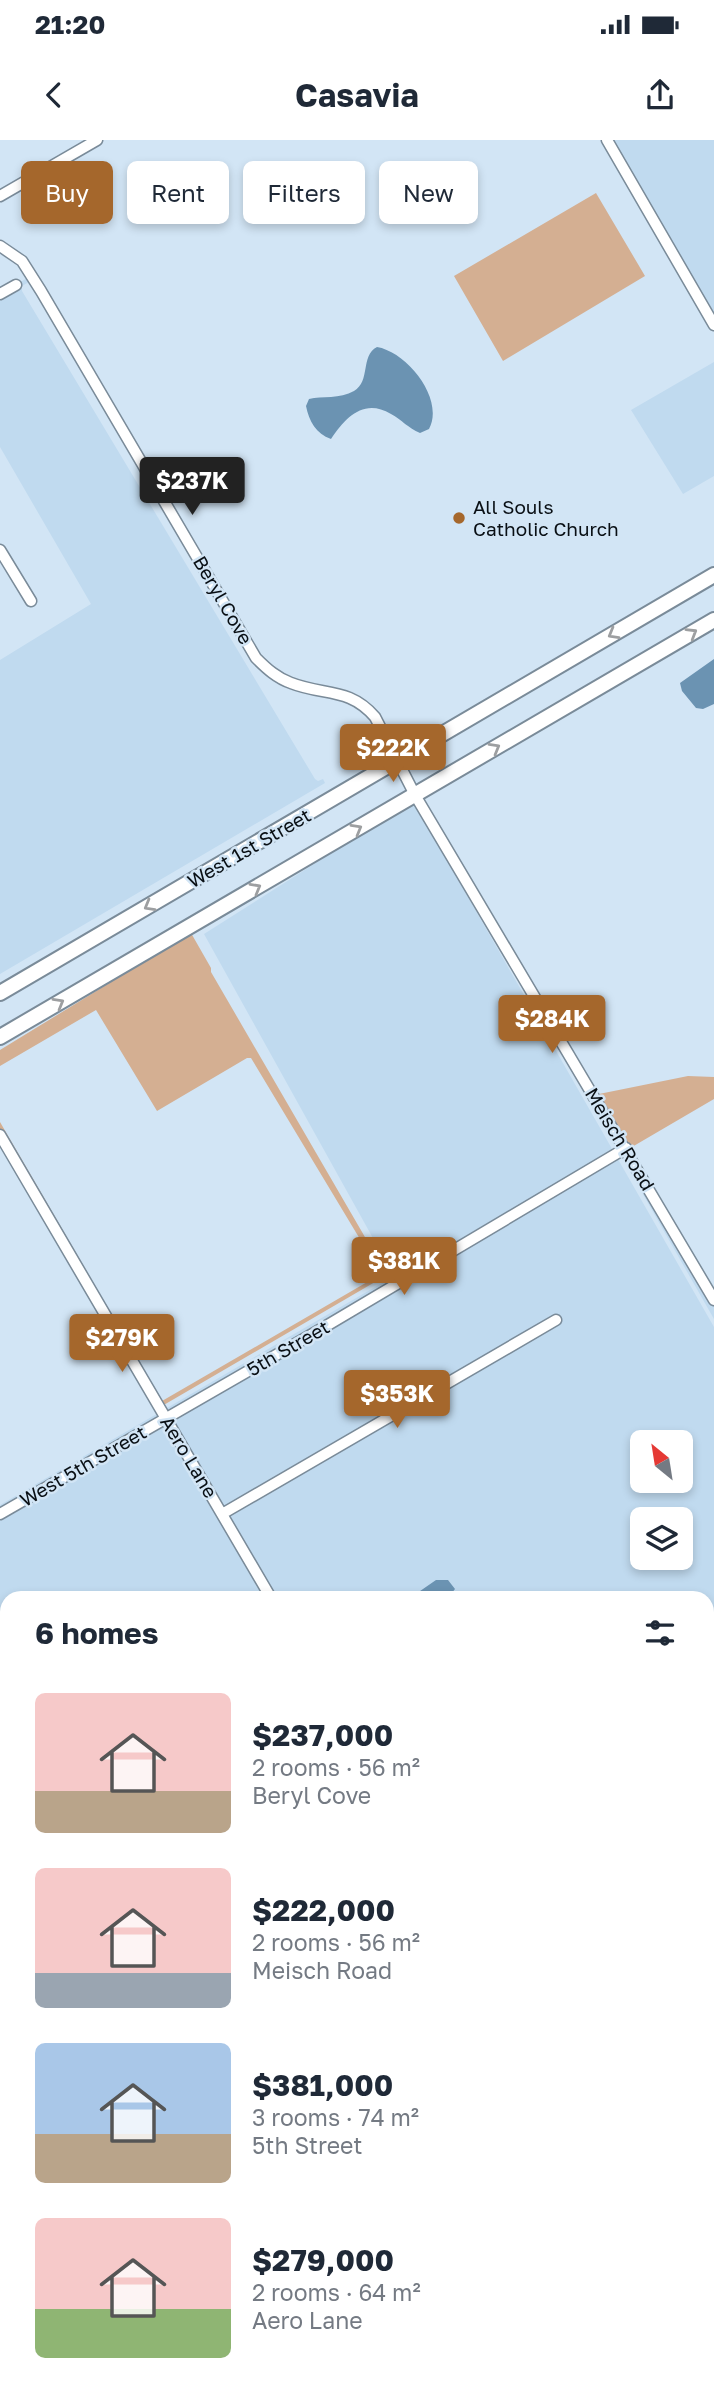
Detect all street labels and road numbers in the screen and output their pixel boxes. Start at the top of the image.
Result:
street label: Beryl Cove [189,551,258,648]
street label: West 1st Street [183,803,315,892]
street label: Meisch Road [581,1083,660,1194]
street label: 5th Street [242,1315,333,1380]
street label: Aero Lane [156,1412,223,1502]
street label: West 5th Street [15,1420,150,1511]

